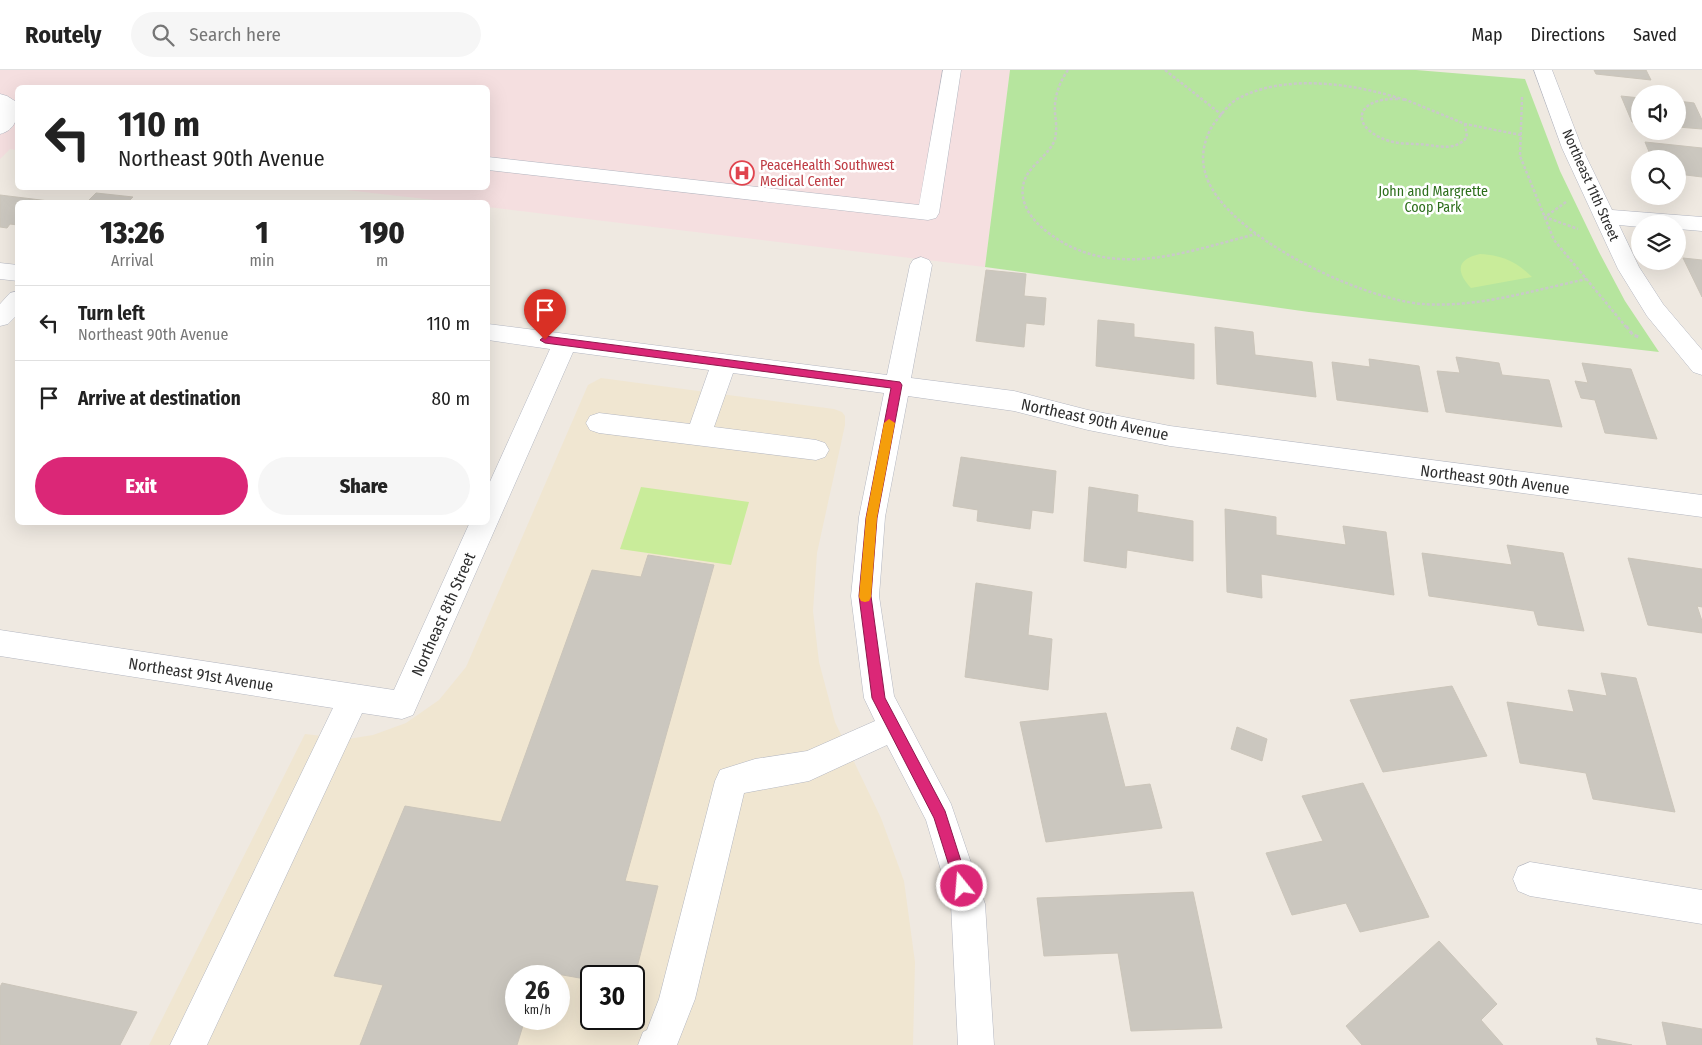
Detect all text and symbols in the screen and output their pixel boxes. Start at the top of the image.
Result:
search box [131,12,481,57]
text: Routely [25,21,101,49]
icon: search [149,21,177,49]
text: Search here [189,23,281,46]
text: Map [1471,24,1503,46]
text: Directions [1531,24,1605,46]
text: Saved [1633,24,1677,46]
map controls [1631,85,1686,270]
button: sound [1631,85,1686,140]
text: 110 m [118,103,200,145]
icon: left [35,105,100,170]
street label: Northeast 11th Street [1558,127,1623,244]
text: Northeast 90th Avenue [118,145,325,172]
button: search [1631,150,1686,205]
place label: PeaceHealth Southwest Medical Center [760,157,895,190]
hospital icon: PeaceHealth Southwest Medical Center [729,160,755,186]
park label: John and Margrette Coop Park [1378,183,1488,216]
text: 13:26 [100,215,164,251]
text: 1 [255,215,268,251]
text: 190 [359,215,405,251]
button: layers [1631,215,1686,270]
text: Arrival [111,251,154,270]
text: min [250,251,274,270]
text: m [376,251,388,270]
pin [524,289,566,340]
icon: arrive [531,296,559,324]
text: Turn left [78,302,145,325]
icon: left [35,309,63,337]
text: 110 m [426,312,470,335]
text: Northeast 90th Avenue [78,325,228,344]
icon: arrive [35,384,63,412]
text: Arrive at destination [78,387,241,410]
text: 80 m [432,387,470,410]
street label: Northeast 90th Avenue [1019,395,1170,444]
button: Exit [35,457,248,515]
button: Share [258,457,470,515]
street label: Northeast 90th Avenue [1419,461,1571,498]
street label: Northeast 8th Street [408,549,480,679]
street label: Northeast 91st Avenue [127,654,275,695]
position arrow [935,859,987,911]
speed limit sign: 30 [580,965,645,1030]
text: 26 [525,976,550,1006]
text: km/h [524,1003,551,1017]

